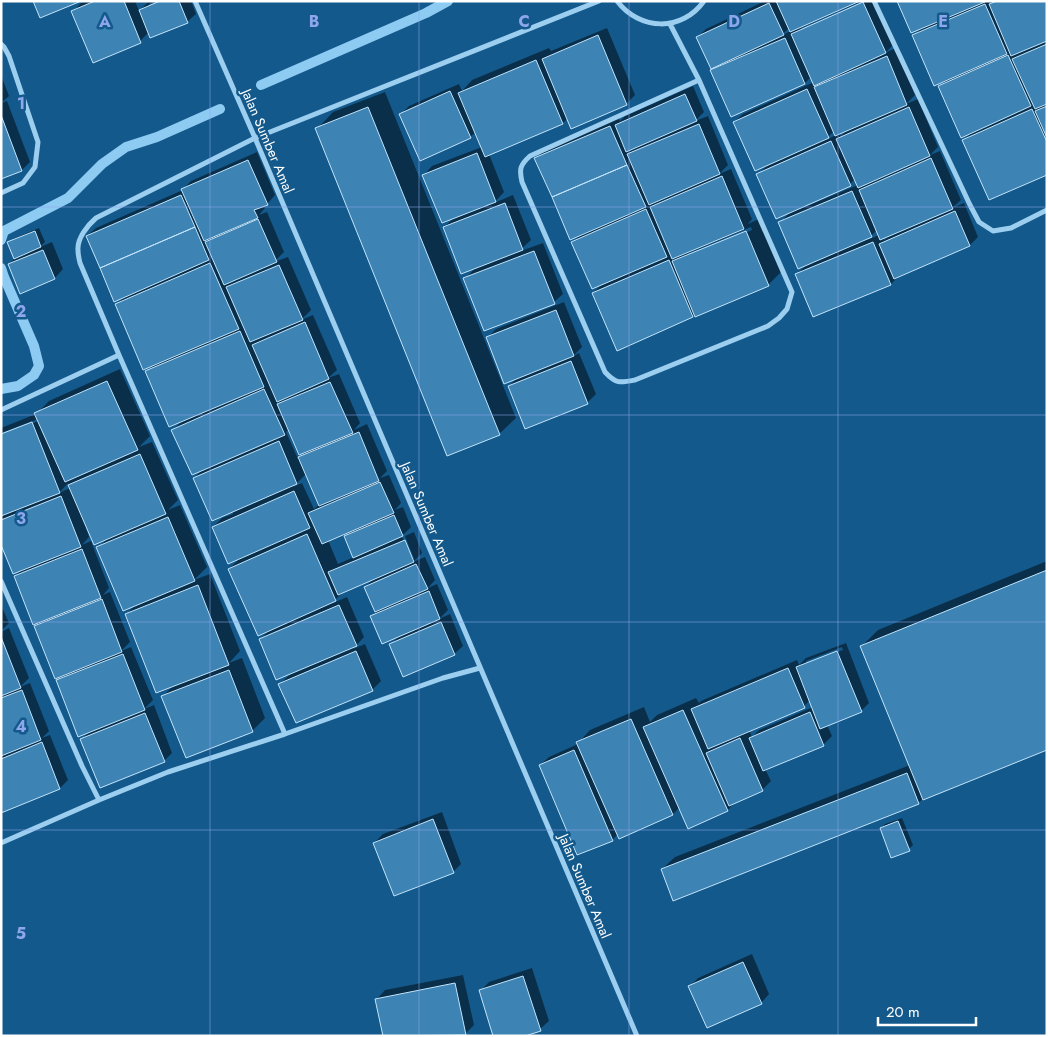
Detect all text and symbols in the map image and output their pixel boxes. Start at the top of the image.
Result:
text: A [98,10,111,33]
text: B [309,10,319,33]
text: C [518,10,530,33]
text: D [728,10,740,33]
text: E [938,10,948,33]
street label: Jalan Sumber Amal [236,84,299,196]
text: 1 [17,92,25,115]
text: 2 [16,300,26,323]
street label: Jalan Sumber Amal [395,457,458,569]
text: 3 [16,507,26,530]
text: 4 [15,715,27,738]
street label: Jalan Sumber Amal [553,829,616,941]
text: 5 [16,922,26,945]
scale bar [878,994,976,1026]
text: 20 m [886,1001,920,1023]

